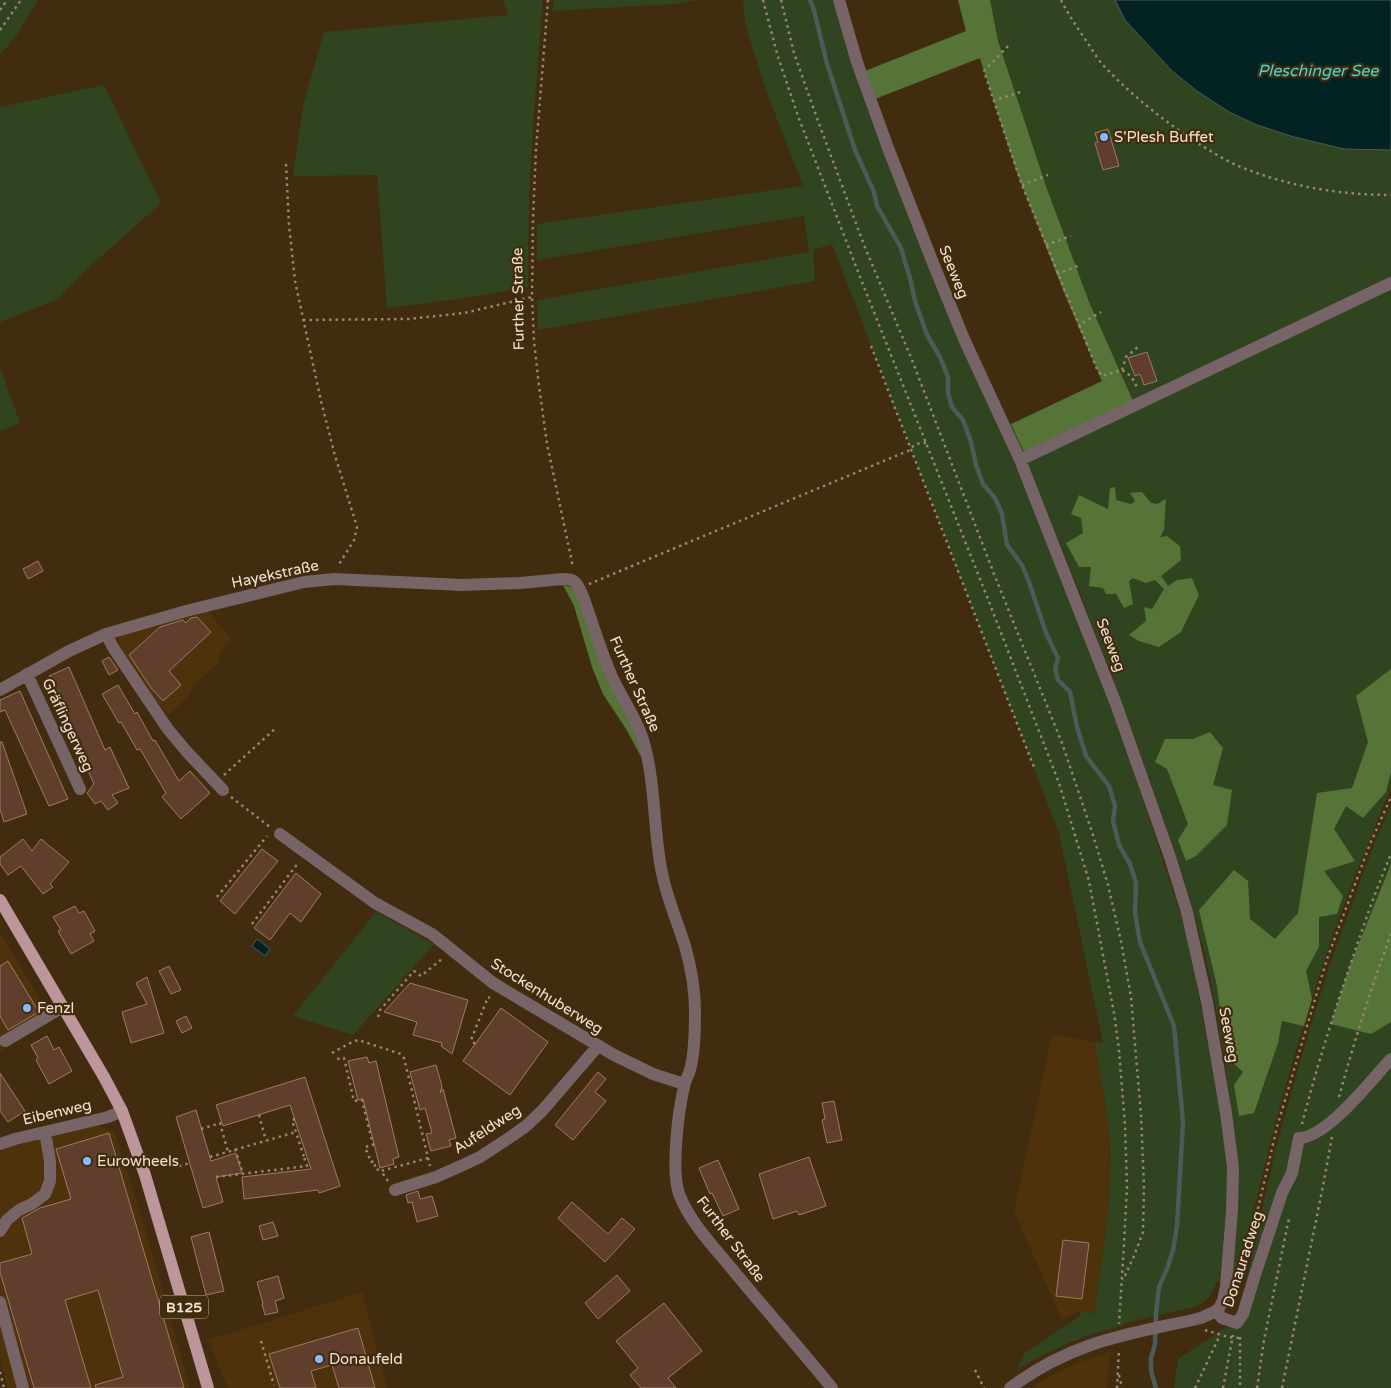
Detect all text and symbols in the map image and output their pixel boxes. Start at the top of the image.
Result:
water label: Pleschinger See [1258,61,1379,81]
place label: S'Plesh Buffet [1114,128,1214,146]
marker: S'Plesh Buffet [1098,131,1110,143]
street label: Seeweg [935,243,973,301]
street label: Further Straße [508,247,528,351]
street label: Hayekstraße [230,556,320,592]
street label: Seeweg [1093,616,1129,674]
street label: Further Straße [606,633,664,735]
street label: Gräflingerweg [38,675,98,775]
street label: Stockenhuberweg [488,954,606,1038]
place label: Fenzl [37,999,74,1017]
marker: Fenzl [21,1002,33,1014]
street label: Seeweg [1215,1006,1243,1064]
street label: Eibenweg [21,1095,93,1129]
street label: Aufeldweg [450,1101,524,1157]
place label: Eurowheels [97,1152,179,1170]
marker: Eurowheels [81,1155,93,1167]
street label: Further Straße [693,1192,769,1286]
street label: Donauradweg [1219,1209,1267,1309]
road number: B125 [160,1295,208,1318]
place label: Donaufeld [329,1350,403,1368]
marker: Donaufeld [313,1353,325,1365]

